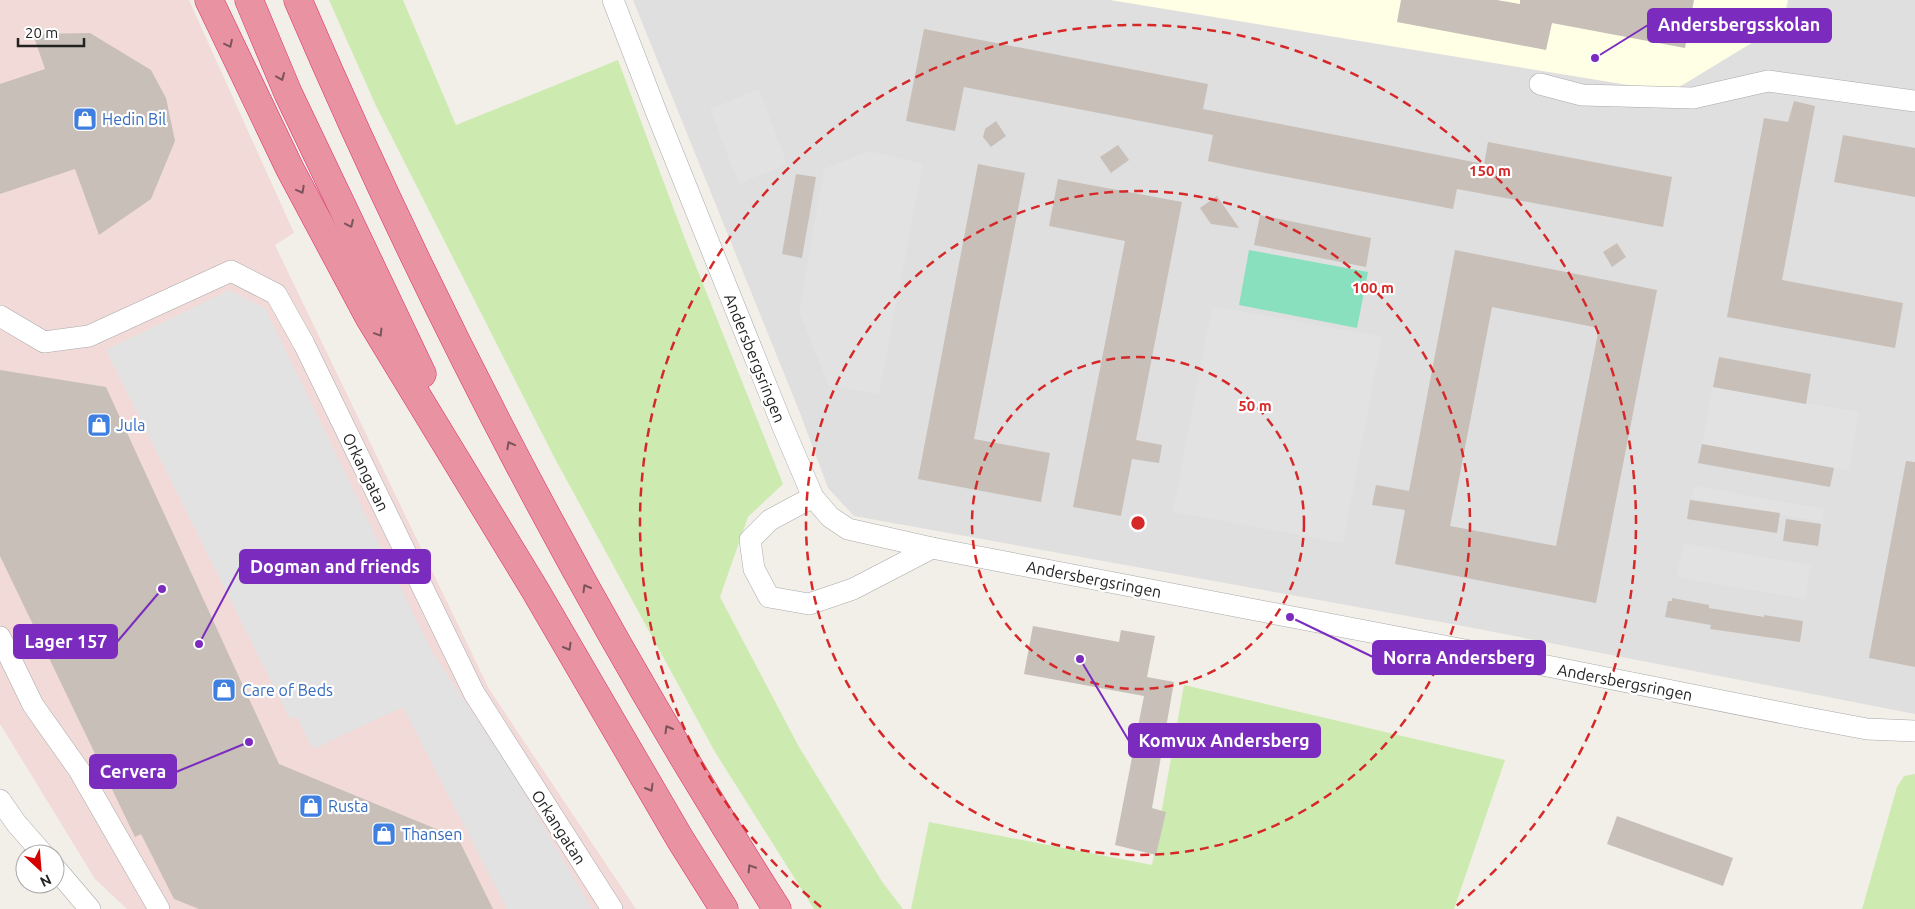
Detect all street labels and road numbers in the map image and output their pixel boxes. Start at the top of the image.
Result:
street label: Andersbergsringen [721,291,789,425]
street label: Orkangatan [339,430,393,514]
street label: Andersbergsringen [1025,557,1163,601]
street label: Andersbergsringen [1556,660,1694,704]
street label: Orkangatan [528,786,590,868]

